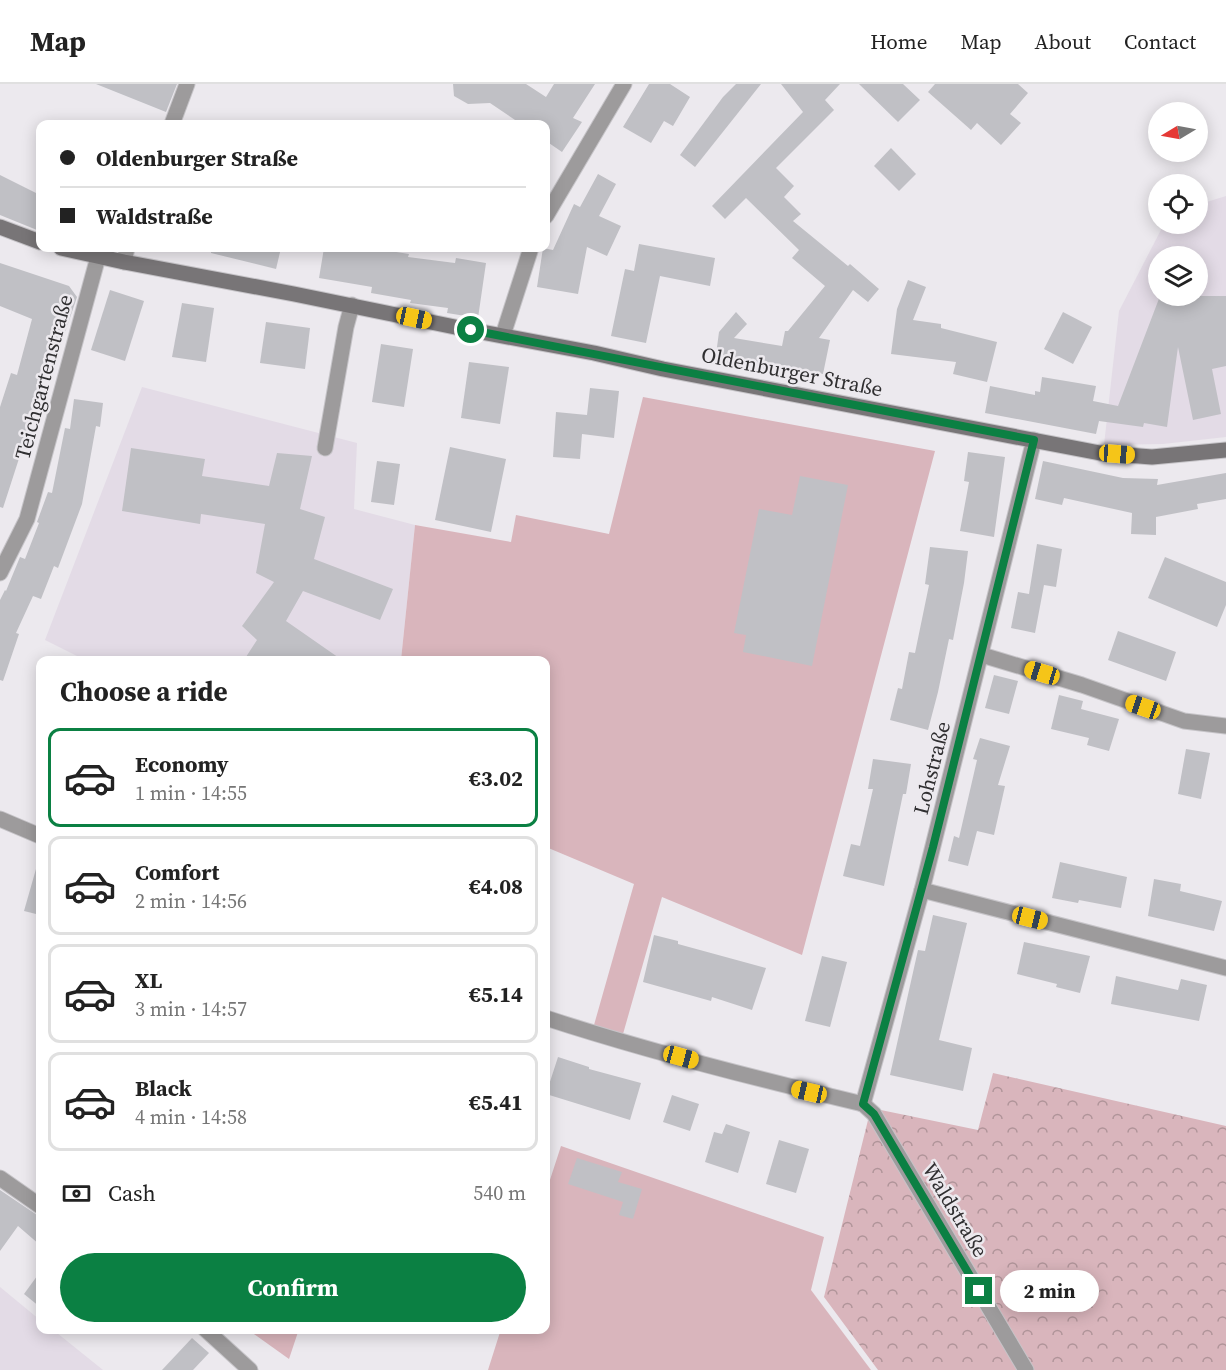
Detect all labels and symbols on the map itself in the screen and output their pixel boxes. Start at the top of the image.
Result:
north arrow [1148,102,1208,162]
street label: Teichgartenstraße [8,291,80,463]
car [395,305,433,331]
route start [457,316,484,343]
street label: Oldenburger Straße [699,340,885,403]
car [1098,444,1136,464]
car [1022,659,1062,687]
car [1123,693,1163,721]
street label: Lohstraße [906,718,957,817]
car [1010,905,1050,931]
car [661,1044,701,1070]
car [789,1079,829,1105]
street label: Waldstraße [916,1157,995,1263]
callout: 2 min [1000,1270,1099,1312]
route end [965,1277,992,1304]

